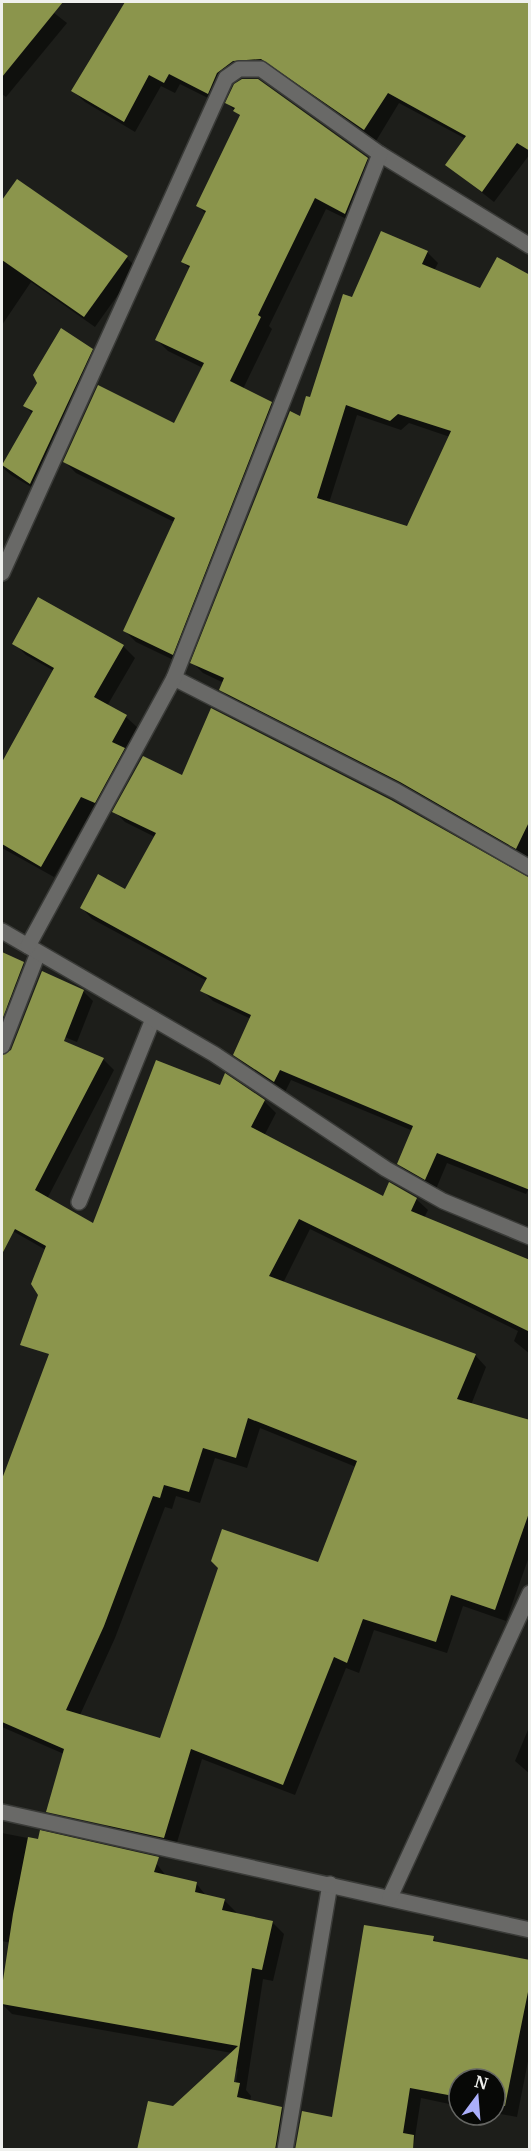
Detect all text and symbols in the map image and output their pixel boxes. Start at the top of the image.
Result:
north arrow [447,2067,507,2127]
text: N [472,2071,490,2094]

